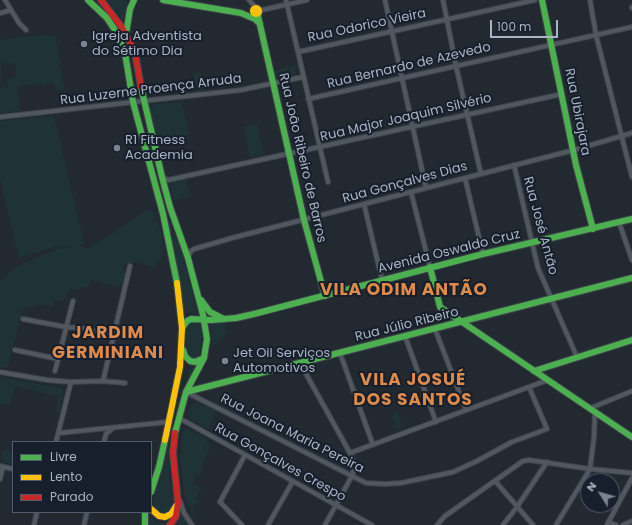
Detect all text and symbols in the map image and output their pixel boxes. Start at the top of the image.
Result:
street label: Rua Odorico Vieira [306,6,428,46]
scale bar [492,12,560,38]
text: 100 m [497,18,531,35]
place label: Igreja Adventista do Sétimo Dia [92,29,202,60]
marker: Igreja Adventista do Sétimo Dia [79,39,89,49]
street label: Rua Bernardo de Azevedo [326,40,492,92]
street label: Rua Ubirajara [561,67,593,157]
street label: Rua Luzerne Proença Arruda [59,71,243,109]
street label: Rua João Ribeiro de Barros [275,72,329,244]
street label: Rua Major Joaquim Silvério [319,91,493,145]
place label: R1 Fitness Academia [125,133,193,164]
marker: R1 Fitness Academia [112,143,122,153]
street label: Rua Gonçalves Dias [341,159,469,207]
street label: Rua José Antão [519,175,561,277]
street label: Avenida Oswaldo Cruz [376,227,522,277]
district label: VILA ODIM ANTÃO [320,281,488,301]
street label: Rua Júlio Ribeiro [354,305,460,345]
district label: JARDIM GERMINIANI [52,324,164,364]
place label: Jet Oil Serviços Automotivos [233,346,330,377]
marker: Jet Oil Serviços Automotivos [220,356,230,366]
district label: VILA JOSUÉ DOS SANTOS [353,371,473,411]
street label: Rua Joana Maria Pereira [218,391,366,477]
street label: Rua Gonçalves Crespo [212,420,348,506]
legend [12,441,152,513]
text: Livre [50,448,77,465]
text: Lento [50,468,82,485]
north arrow [580,473,620,513]
text: N [582,478,600,495]
text: Parado [50,488,93,505]

